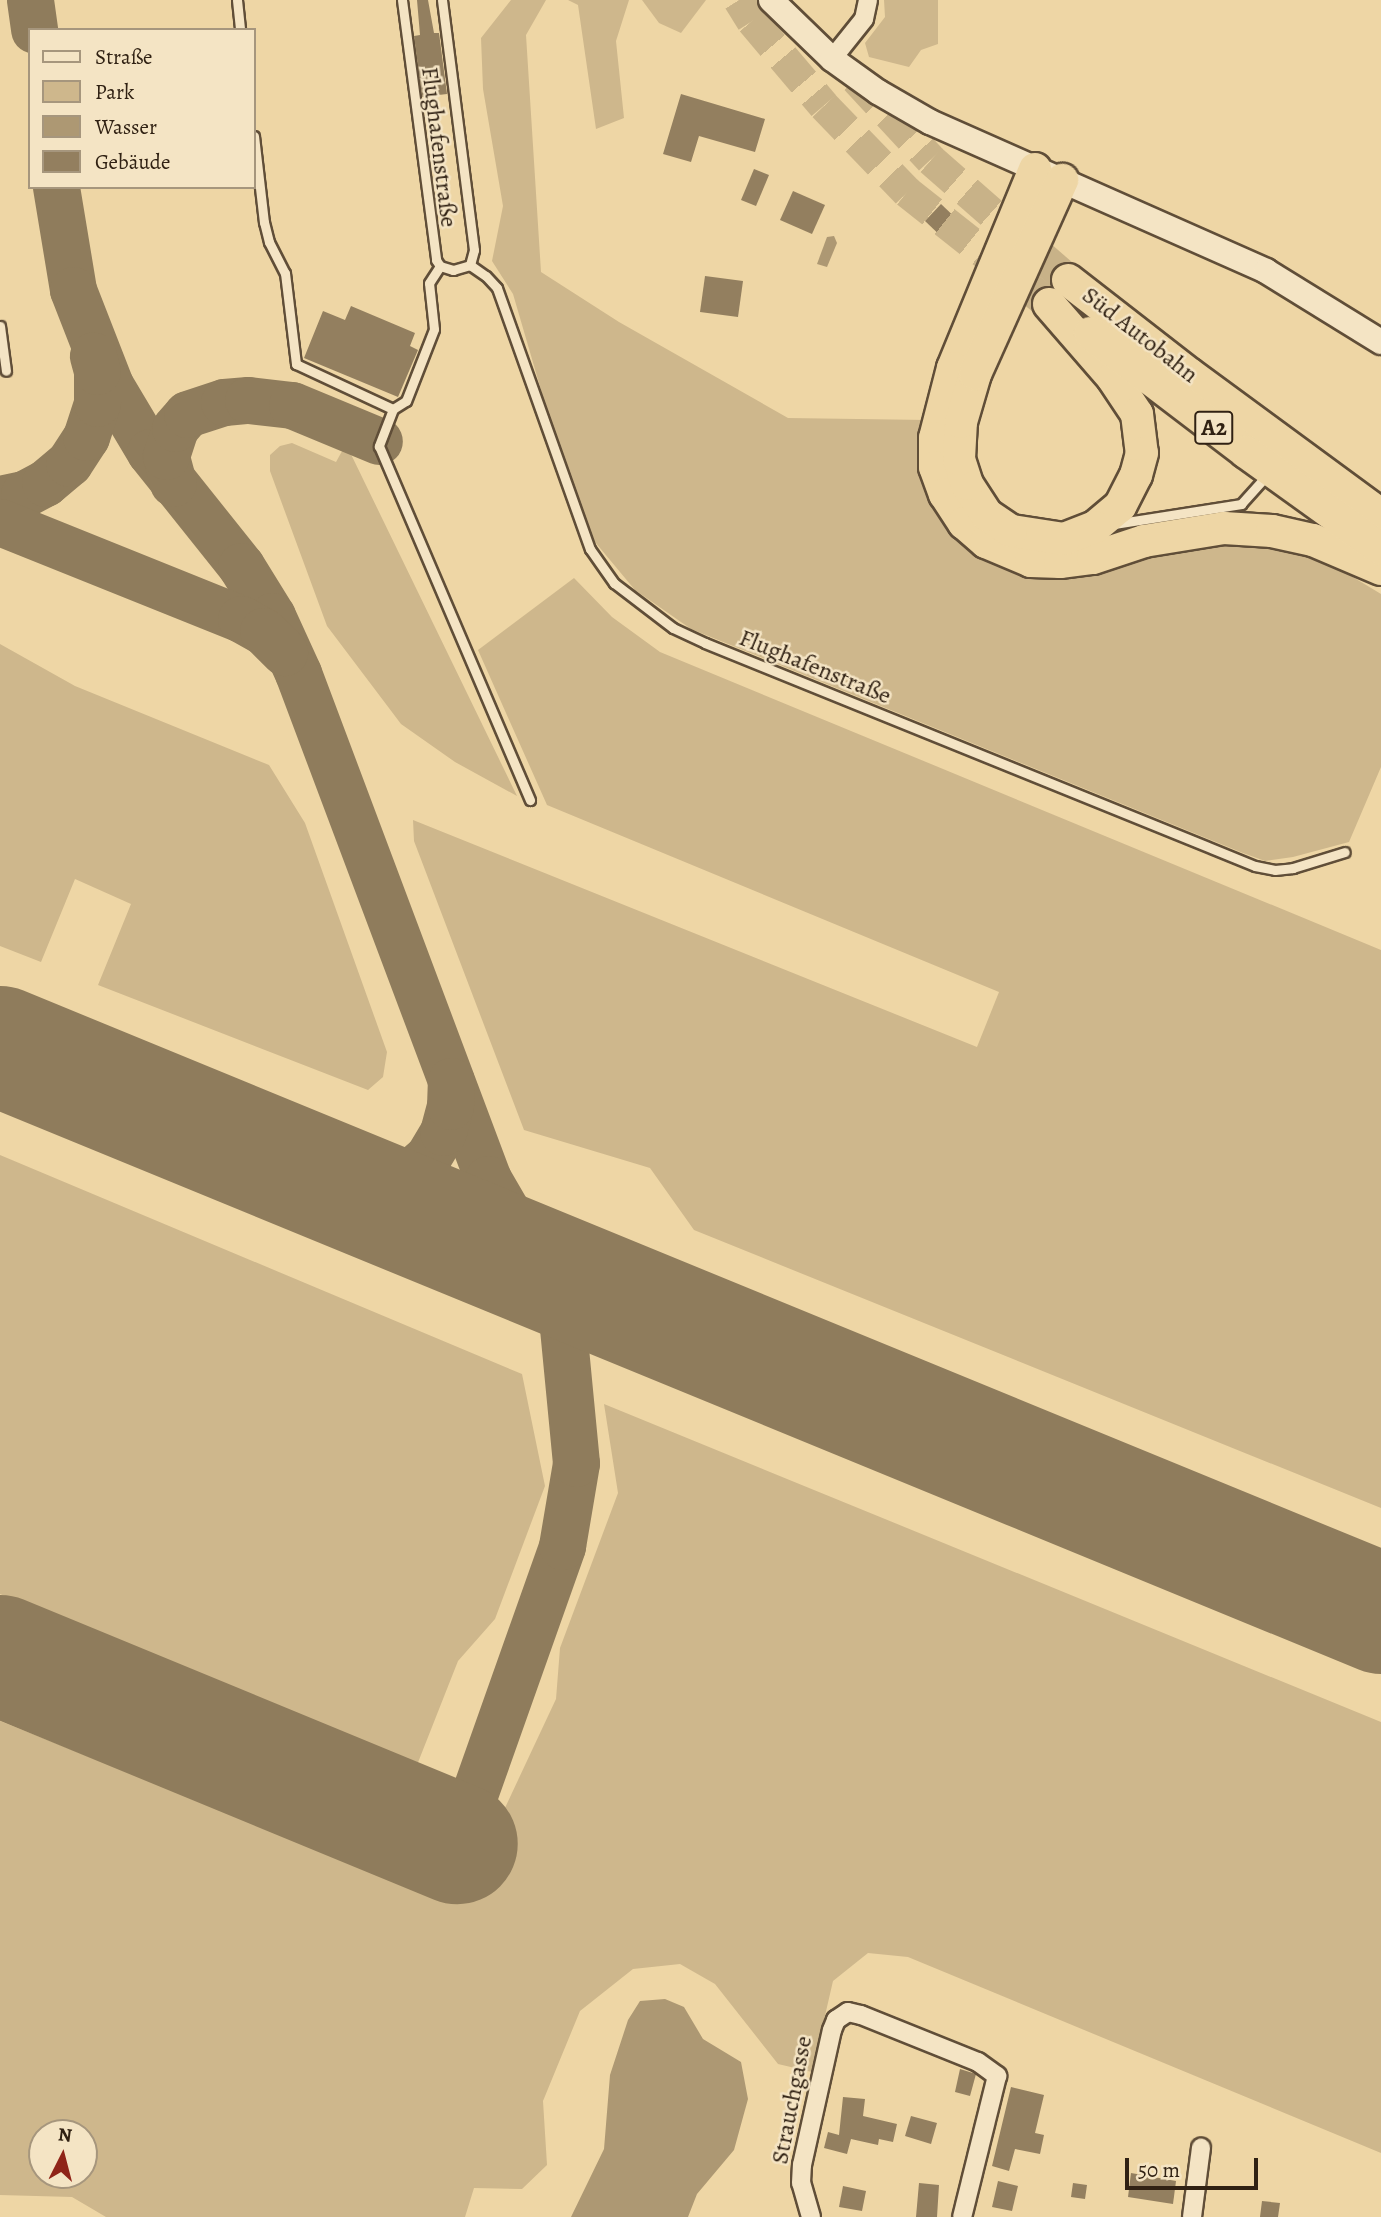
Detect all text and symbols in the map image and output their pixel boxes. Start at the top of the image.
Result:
legend [28,28,256,189]
text: Straße [95,43,153,71]
street label: Flughafenstraße [415,65,463,229]
text: Park [95,78,134,106]
text: Wasser [95,113,157,141]
text: Gebäude [95,148,171,176]
street label: Süd Autobahn [1076,281,1204,389]
road number: A2 [1193,408,1235,448]
street label: Flughafenstraße [735,623,895,711]
street label: Strauchgasse [765,2034,819,2166]
north arrow [28,2119,98,2189]
text: N [57,2121,73,2149]
scale bar [1129,2144,1262,2188]
text: 50 m [1138,2156,1180,2184]

